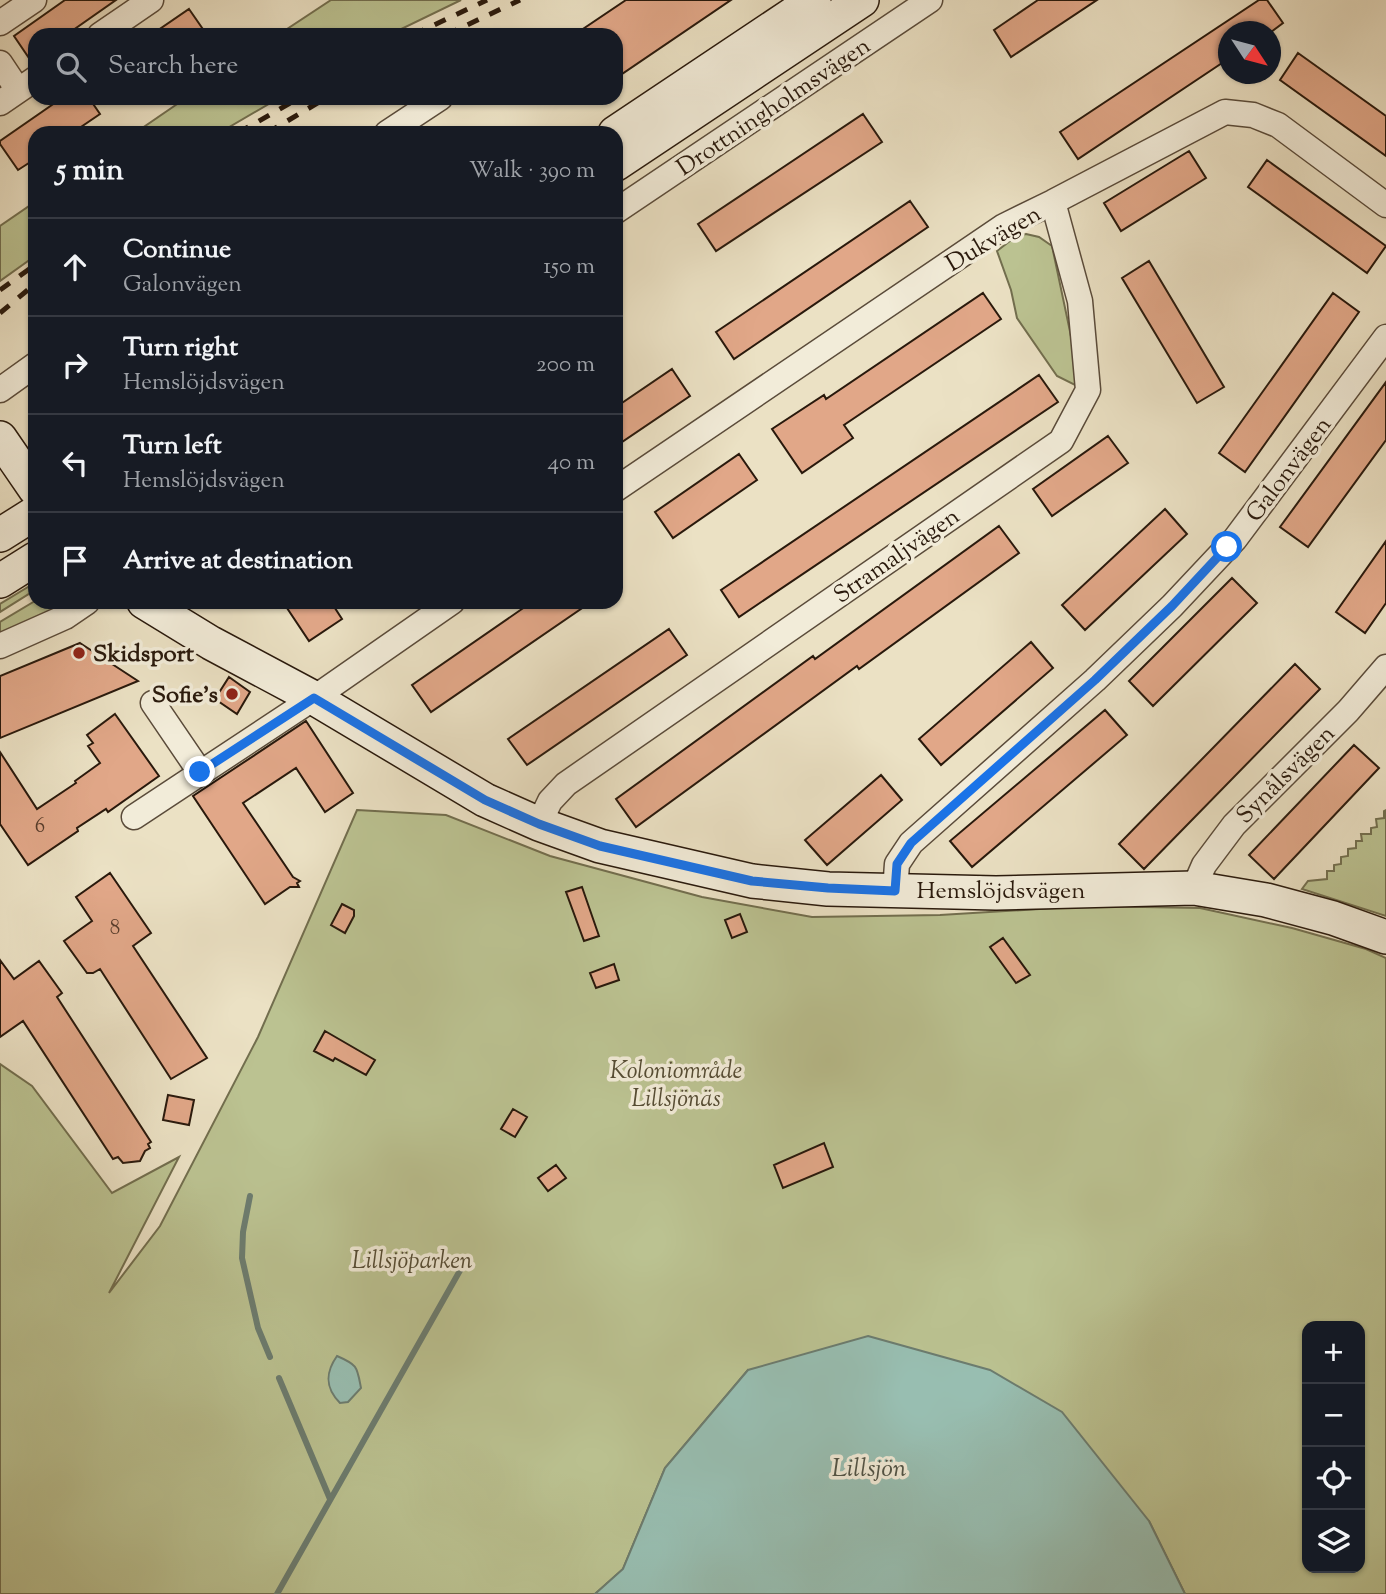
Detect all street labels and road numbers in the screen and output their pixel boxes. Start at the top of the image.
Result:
street label: Drottningholmsvägen [670,30,878,185]
street label: Dukvägen [940,198,1048,282]
street label: Galonvägen [1239,410,1340,530]
street label: Stramaljvägen [827,501,967,613]
street label: Synålsvägen [1229,718,1344,833]
street label: Hemslöjdsvägen [917,875,1085,909]

